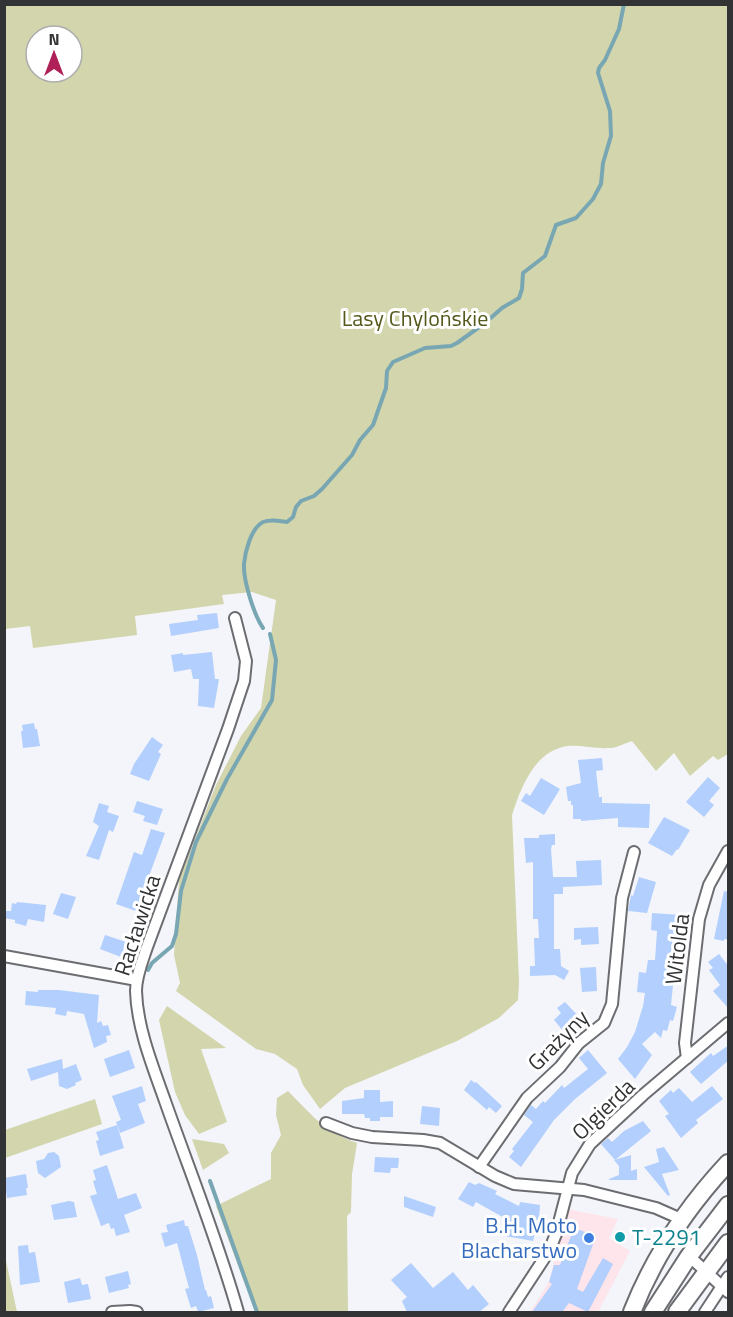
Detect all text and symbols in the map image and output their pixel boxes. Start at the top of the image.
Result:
north arrow [24,24,84,84]
text: N [48,27,60,51]
park label: Lasy Chylońskie [342,301,488,335]
street label: Racławicka [105,870,169,980]
street label: Witolda [656,911,698,987]
street label: Grażyny [519,1001,597,1079]
street label: Olgierda [564,1070,642,1148]
place label: B.H. Moto Blacharstwo [461,1208,577,1267]
place label: T-2291 [632,1220,701,1254]
marker: T-2291 [613,1230,627,1244]
marker: B.H. Moto Blacharstwo [582,1231,596,1245]

